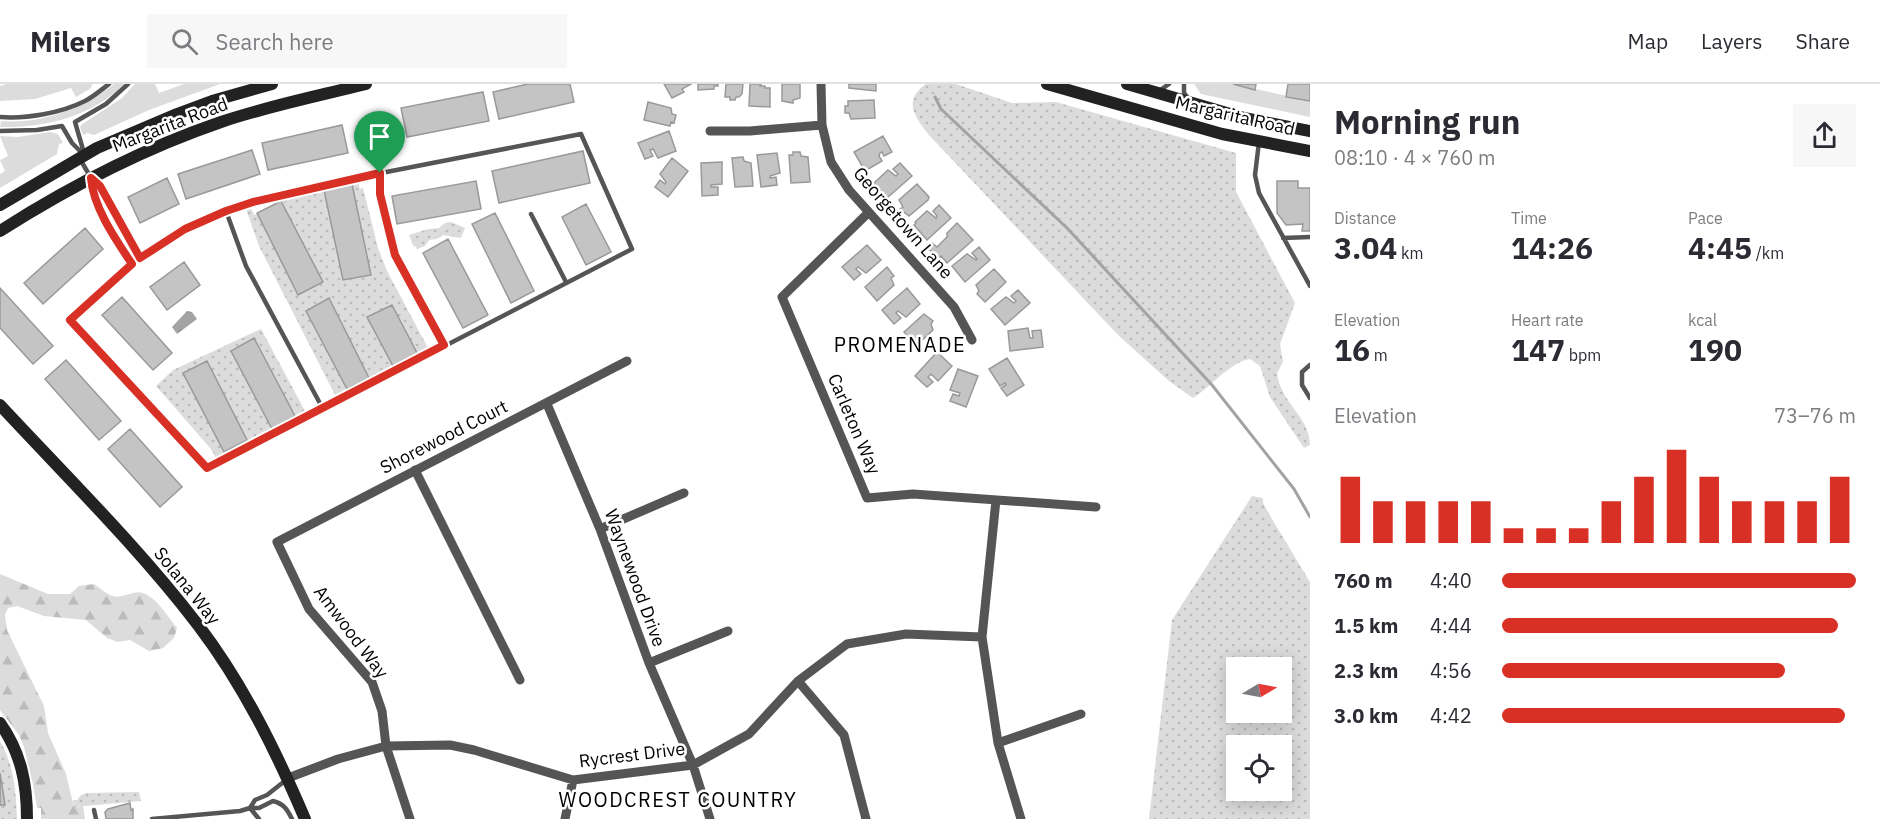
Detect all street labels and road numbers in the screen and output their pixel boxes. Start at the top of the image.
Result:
street label: Margarita Road [1173,91,1297,140]
street label: Margarita Road [109,92,231,157]
street label: Georgetown Lane [848,162,958,284]
street label: Carleton Way [823,370,886,478]
street label: Shorewood Court [376,394,511,479]
street label: Waynewood Drive [600,506,671,650]
street label: Solana Way [149,542,226,629]
street label: Amwood Way [309,581,394,683]
street label: Rycrest Drive [578,737,686,772]

